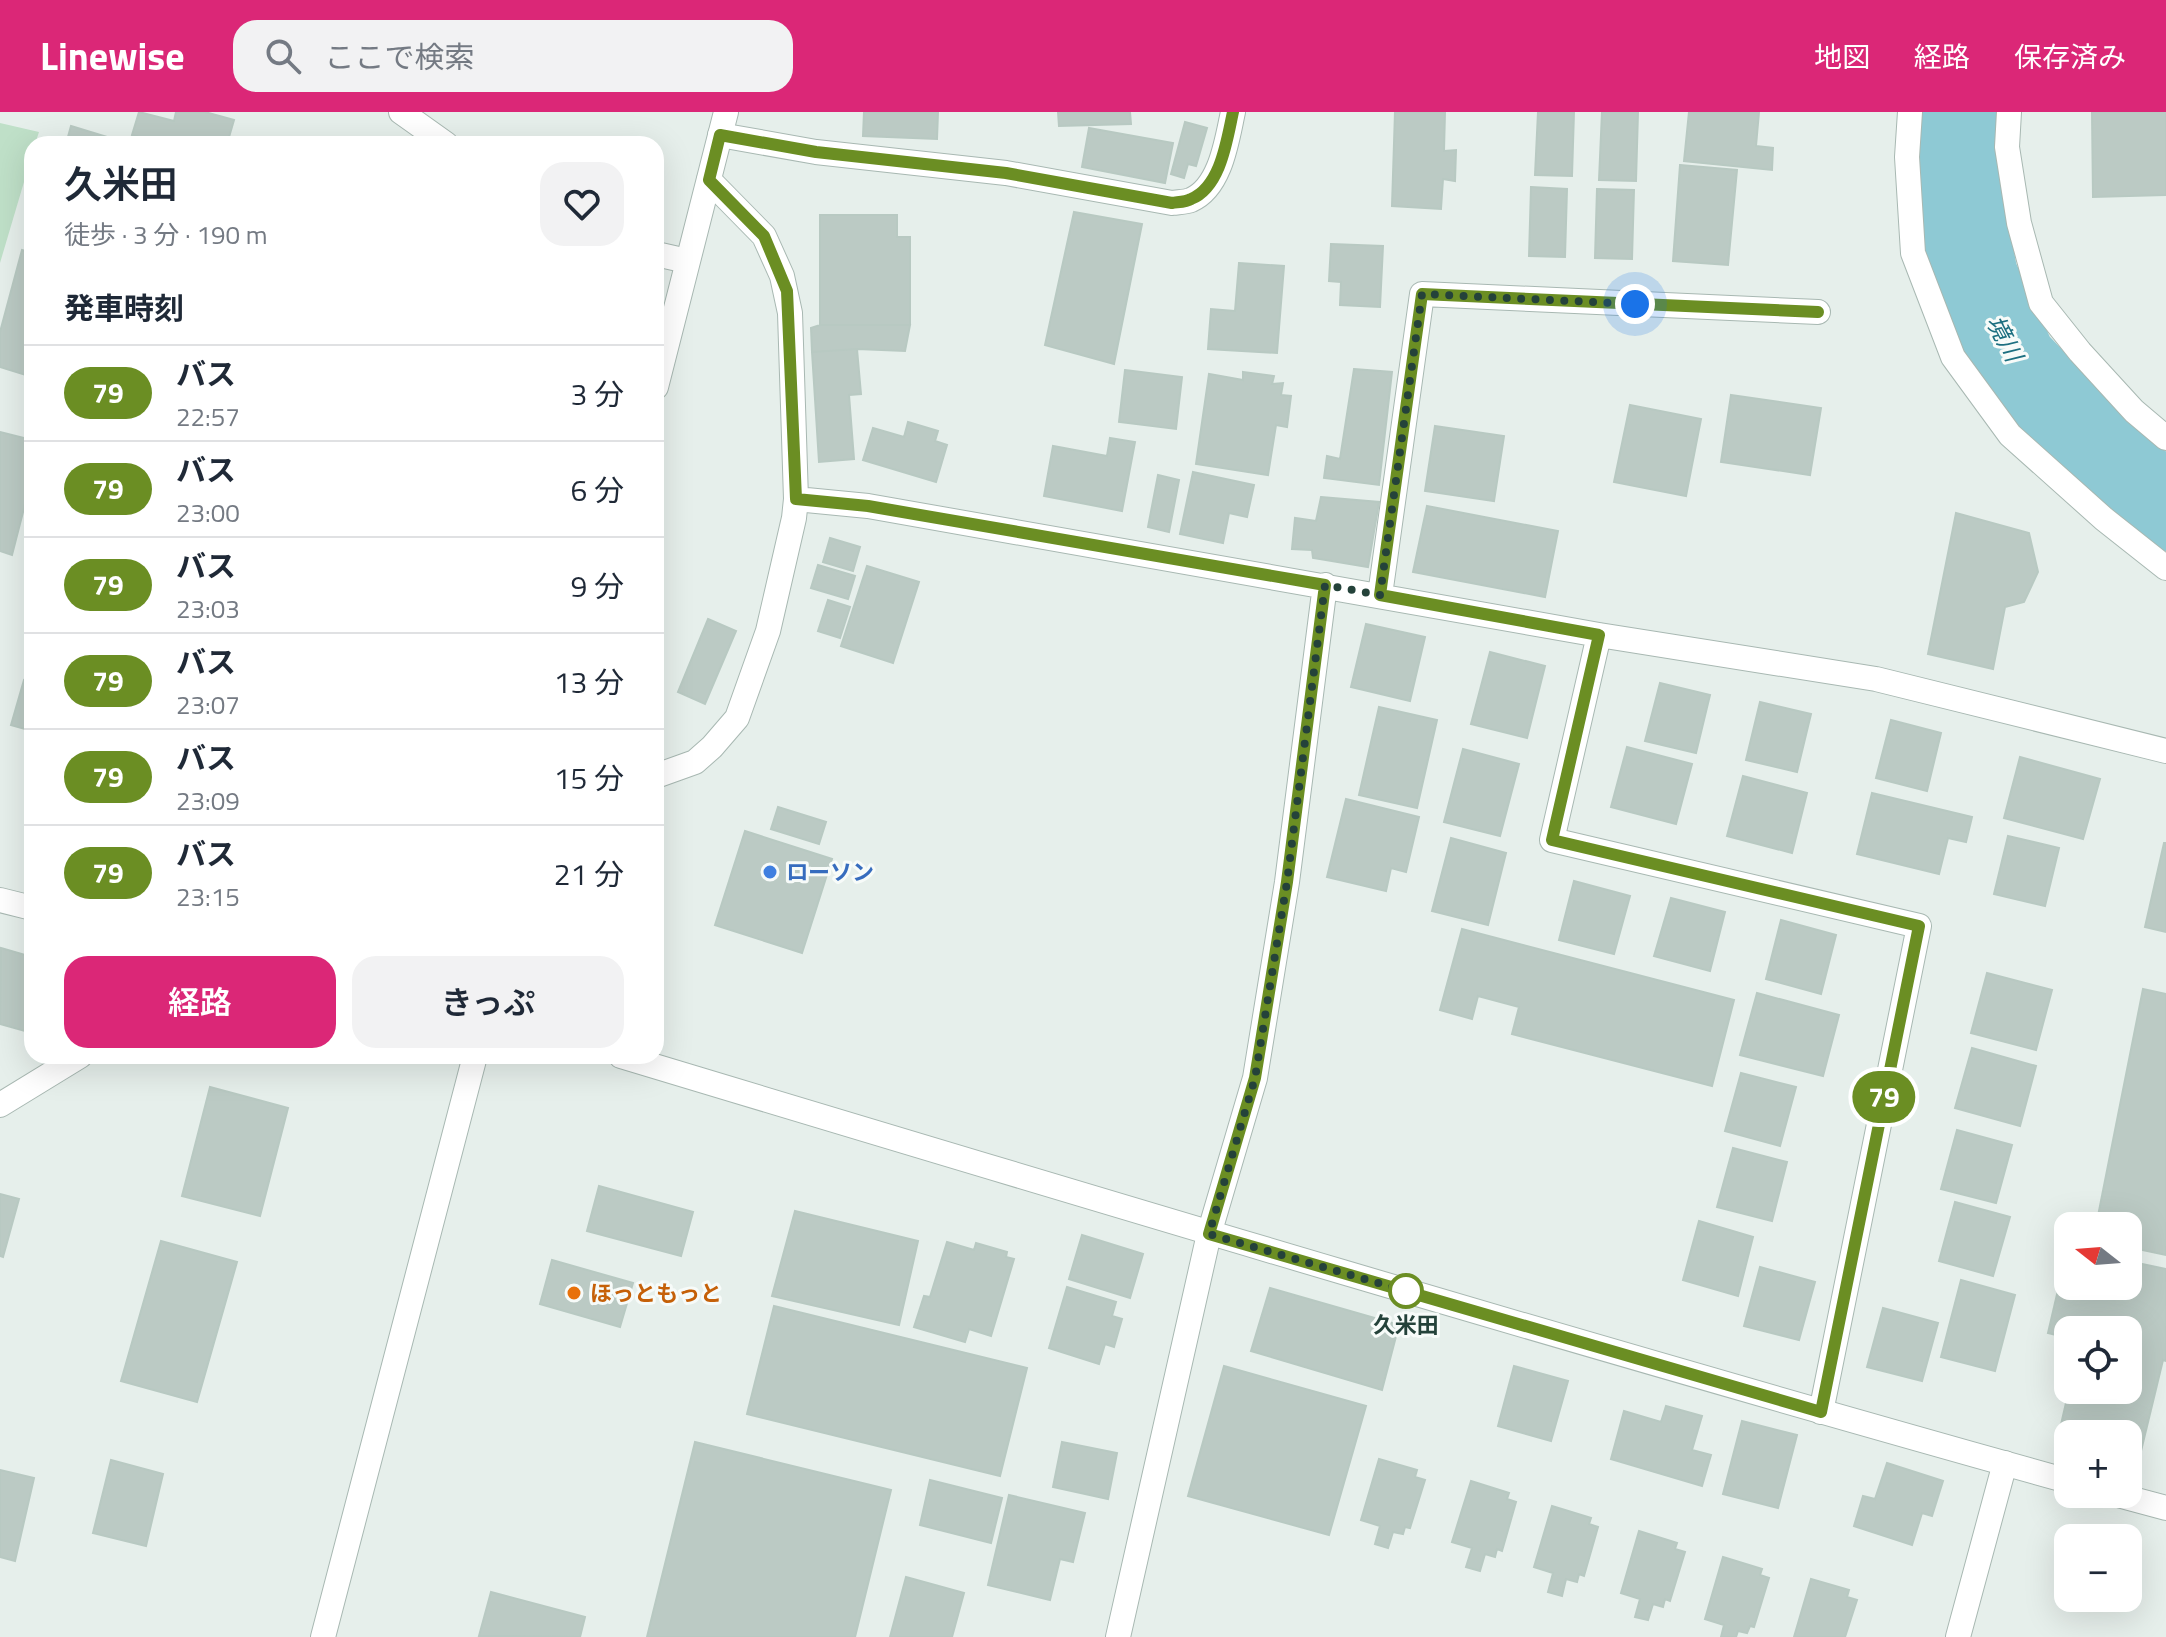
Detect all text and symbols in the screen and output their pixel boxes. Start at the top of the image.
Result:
search box [233,20,793,92]
text: Linewise [40,27,185,85]
icon: search [261,34,305,78]
text: ここで検索 [325,34,475,80]
text: 地図 [1814,35,1870,78]
text: 経路 [1914,35,1970,78]
text: 保存済み [2014,35,2126,78]
text: 久米田 [64,155,178,213]
button: heart [540,162,624,246]
text: 徒歩 · 3 分 · 190 m [64,215,268,254]
your location [1615,284,1655,324]
text: 発車時刻 [64,285,184,331]
water label: 境川 [1978,308,2034,370]
text: バス [176,351,236,397]
text: 79 [92,371,124,414]
text: 3 分 [571,371,624,417]
text: 22:57 [176,397,240,436]
text: バス [176,447,236,493]
text: 79 [92,467,124,510]
text: 6 分 [571,467,624,513]
text: 23:00 [176,493,240,532]
text: バス [176,543,236,589]
text: 79 [92,563,124,606]
text: 9 分 [571,563,624,609]
text: 23:03 [176,589,240,628]
text: バス [176,639,236,685]
text: 79 [92,659,124,702]
text: 13 分 [554,659,624,705]
text: 23:07 [176,685,240,724]
text: バス [176,735,236,781]
text: 79 [92,755,124,798]
text: 15 分 [554,755,624,801]
text: 23:09 [176,781,240,820]
text: バス [176,831,236,877]
text: 79 [92,851,124,894]
text: 21 分 [554,851,624,897]
place label: ローソン [786,855,874,889]
marker: ローソン [761,863,779,881]
text: 23:15 [176,877,240,916]
button: 経路 [64,956,336,1048]
button: きっぷ [352,956,624,1048]
line badge: 79 [1848,1071,1920,1123]
text: 79 [1868,1075,1900,1118]
north arrow [2054,1212,2142,1300]
map controls [2054,1212,2142,1612]
marker: 久米田 [1389,1274,1423,1308]
place label: ほっともっと [590,1276,722,1310]
marker: ほっともっと [565,1284,583,1302]
place label: 久米田 [1373,1308,1439,1342]
button: locate [2054,1316,2142,1404]
button: + [2054,1420,2142,1508]
button: − [2054,1524,2142,1612]

